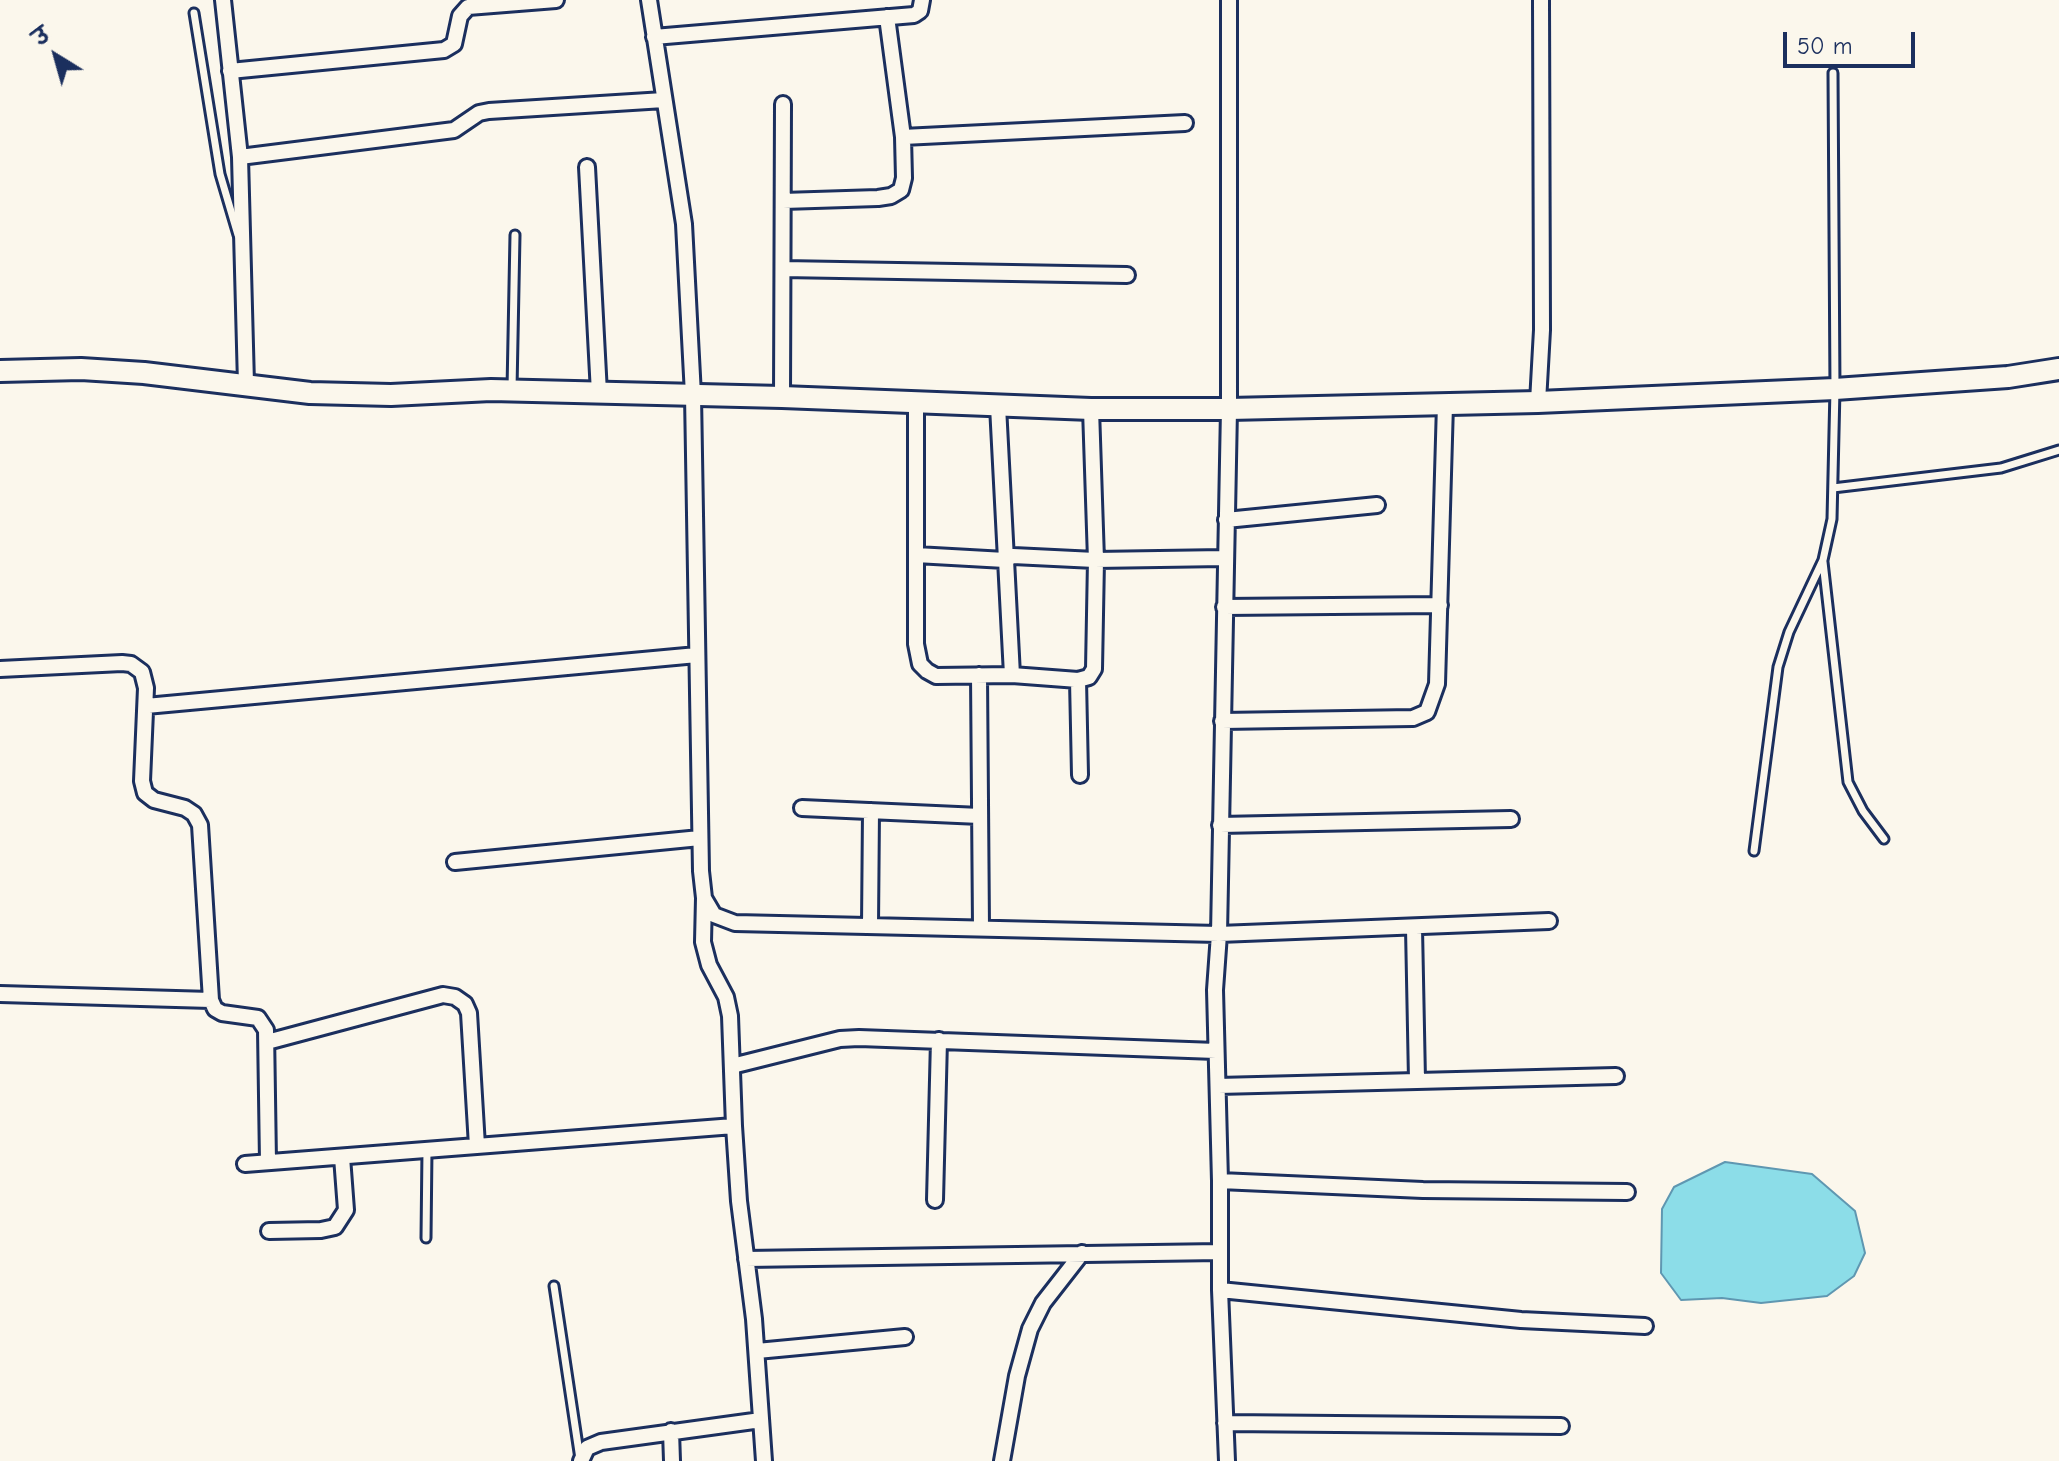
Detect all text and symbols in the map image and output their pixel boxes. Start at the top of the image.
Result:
north arrow [16,16,96,96]
scale bar [1787,16,1919,66]
text: उ [28,22,55,52]
text: 50 m [1797,32,1853,60]

